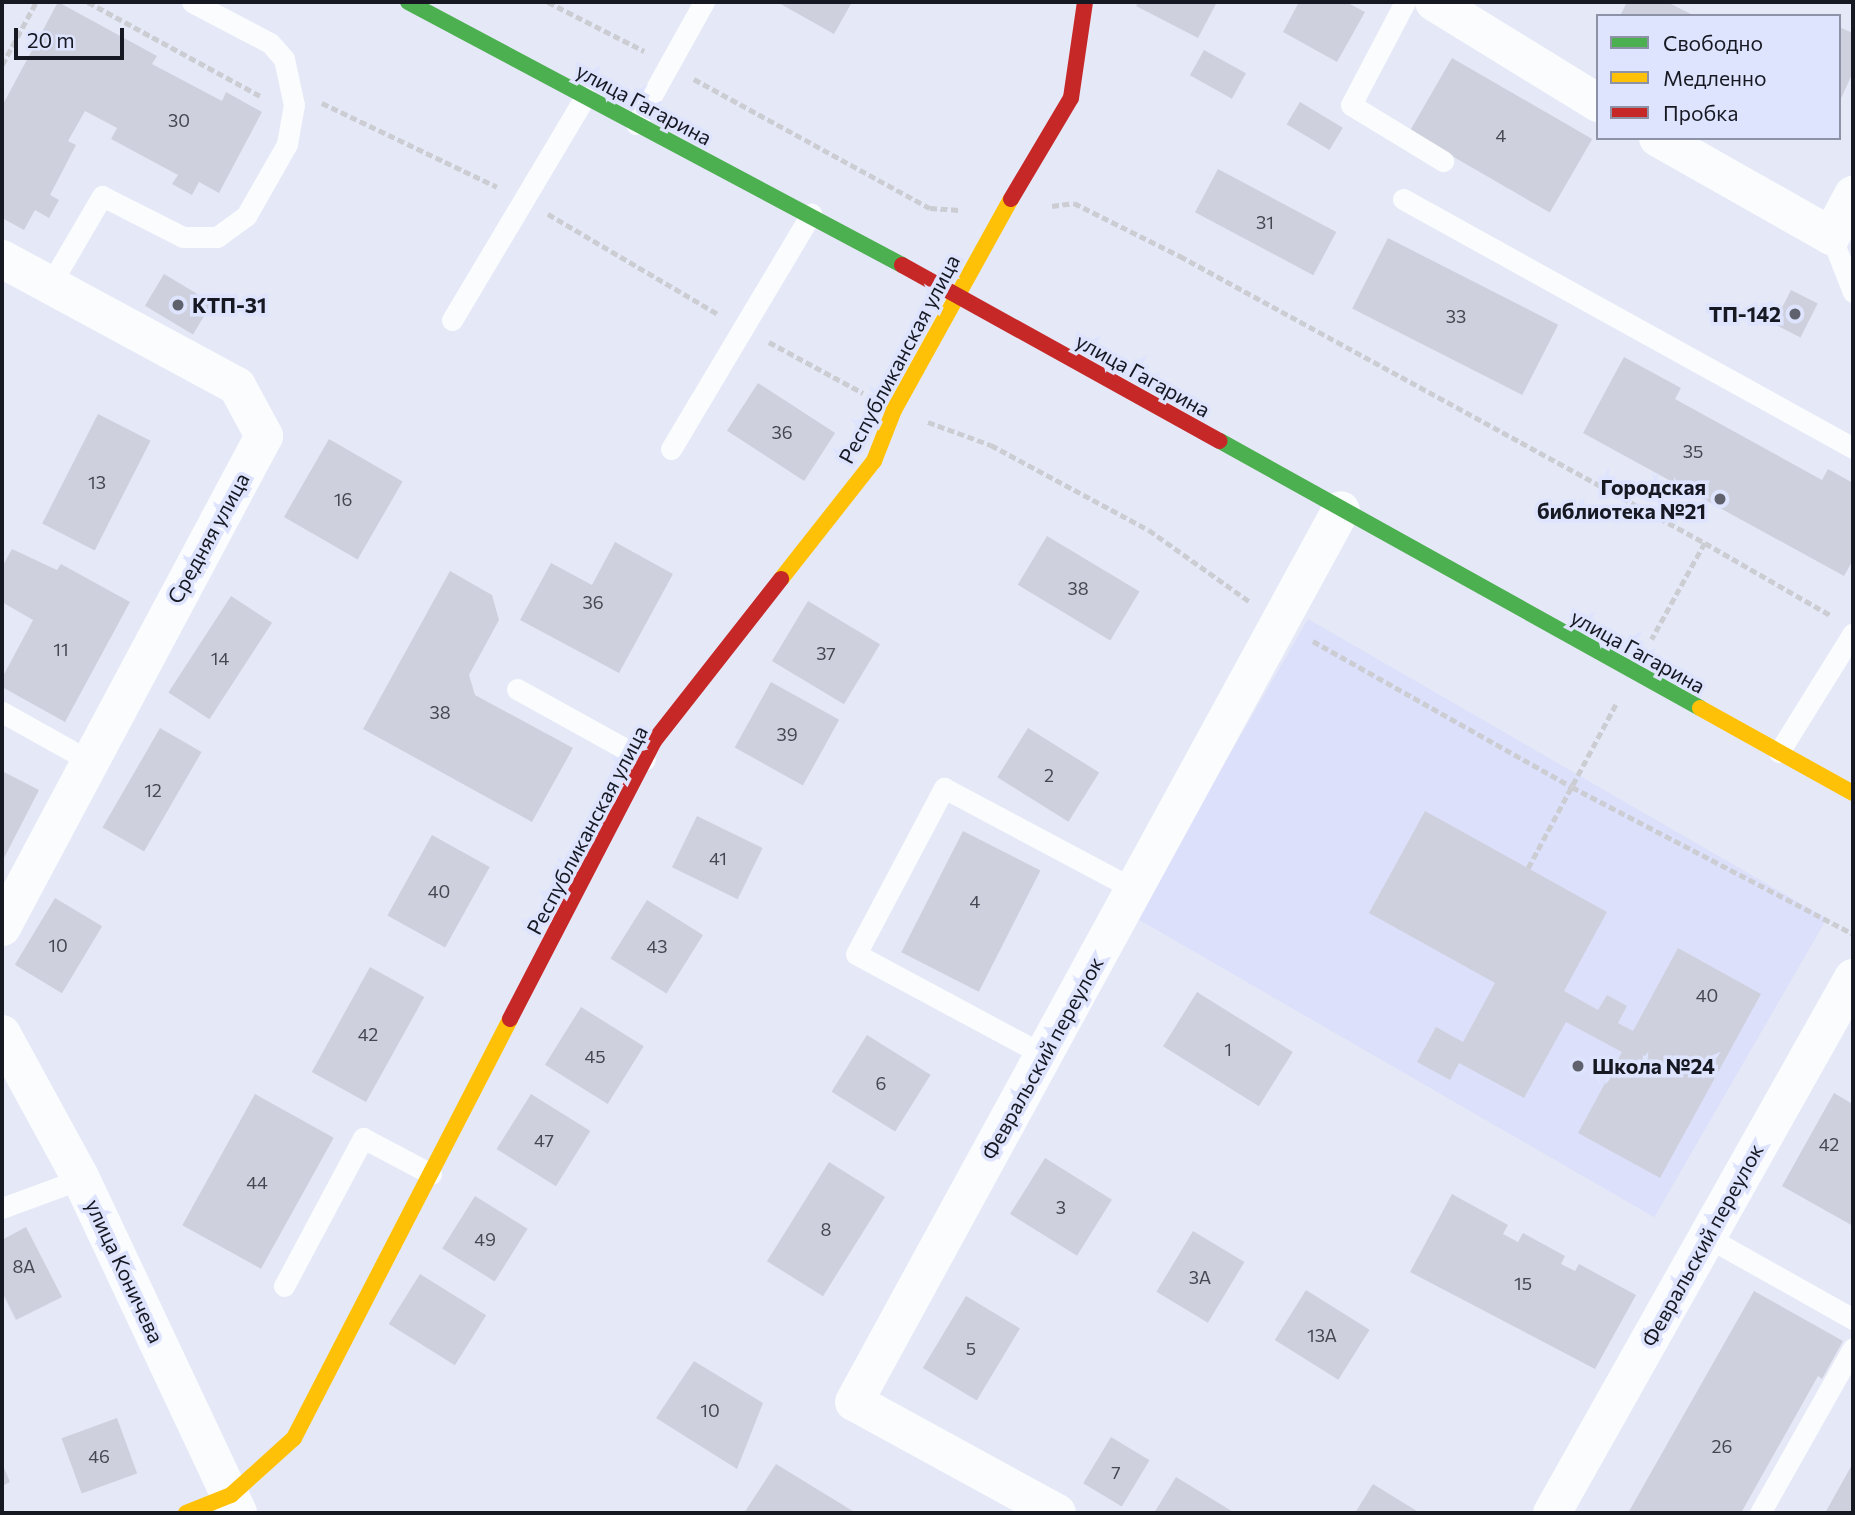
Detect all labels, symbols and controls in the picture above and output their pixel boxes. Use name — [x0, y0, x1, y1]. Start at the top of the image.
scale bar — [18, 14, 128, 58]
legend — [1596, 14, 1841, 140]
text: 20 m — [27, 27, 75, 52]
text: Свободно — [1663, 30, 1763, 55]
street label: улица Гагарина — [572, 58, 716, 150]
text: Медленно — [1663, 65, 1767, 90]
text: Пробка — [1663, 100, 1738, 125]
house number: 30 — [168, 109, 190, 131]
house number: 4 — [1496, 124, 1506, 146]
house number: 31 — [1256, 211, 1274, 233]
street label: Республиканская улица — [833, 250, 965, 468]
place label: КТП-31 — [192, 292, 267, 318]
marker: КТП-31 — [170, 297, 186, 313]
place label: ТП-142 — [1709, 301, 1781, 327]
house number: 33 — [1446, 305, 1466, 327]
marker: ТП-142 — [1787, 306, 1803, 322]
street label: улица Гагарина — [1071, 328, 1215, 422]
house number: 36 — [771, 421, 793, 443]
house number: 35 — [1683, 440, 1703, 462]
street label: Средняя улица — [162, 468, 254, 608]
house number: 13 — [88, 471, 106, 493]
place label: Городская библиотека №21 — [1537, 474, 1706, 524]
house number: 16 — [334, 488, 352, 510]
marker: Городская библиотека №21 — [1712, 491, 1728, 507]
house number: 38 — [1067, 577, 1089, 599]
house number: 36 — [582, 591, 604, 613]
street label: улица Гагарина — [1566, 604, 1710, 698]
house number: 11 — [53, 638, 69, 660]
house number: 37 — [816, 642, 836, 664]
house number: 14 — [211, 647, 229, 669]
house number: 38 — [429, 701, 451, 723]
street label: Республиканская улица — [521, 721, 653, 939]
house number: 39 — [776, 723, 798, 745]
house number: 2 — [1044, 764, 1054, 786]
house number: 12 — [144, 779, 162, 801]
house number: 41 — [709, 847, 727, 869]
house number: 40 — [428, 880, 450, 902]
house number: 4 — [970, 890, 980, 912]
house number: 10 — [48, 934, 68, 956]
house number: 43 — [646, 935, 668, 957]
street label: Февральский переулок — [976, 952, 1108, 1164]
house number: 40 — [1696, 984, 1718, 1006]
house number: 42 — [358, 1023, 378, 1045]
house number: 1 — [1224, 1038, 1232, 1060]
house number: 45 — [584, 1045, 606, 1067]
place label: Школа №24 — [1592, 1053, 1715, 1079]
marker: Школа №24 — [1570, 1058, 1586, 1074]
house number: 6 — [876, 1072, 886, 1094]
house number: 47 — [534, 1129, 554, 1151]
house number: 42 — [1819, 1133, 1839, 1155]
street label: Февральский переулок — [1636, 1139, 1768, 1351]
house number: 44 — [246, 1171, 268, 1193]
street label: улица Коничева — [81, 1195, 169, 1347]
house number: 3 — [1056, 1196, 1066, 1218]
house number: 8 — [821, 1218, 831, 1240]
house number: 49 — [474, 1228, 496, 1250]
house number: 8А — [13, 1255, 35, 1277]
house number: 3А — [1189, 1266, 1211, 1288]
house number: 15 — [1514, 1272, 1532, 1294]
house number: 13А — [1307, 1324, 1337, 1346]
house number: 5 — [966, 1337, 976, 1359]
house number: 10 — [700, 1399, 720, 1421]
house number: 26 — [1712, 1435, 1732, 1457]
house number: 46 — [88, 1445, 110, 1467]
house number: 7 — [1111, 1461, 1121, 1483]

